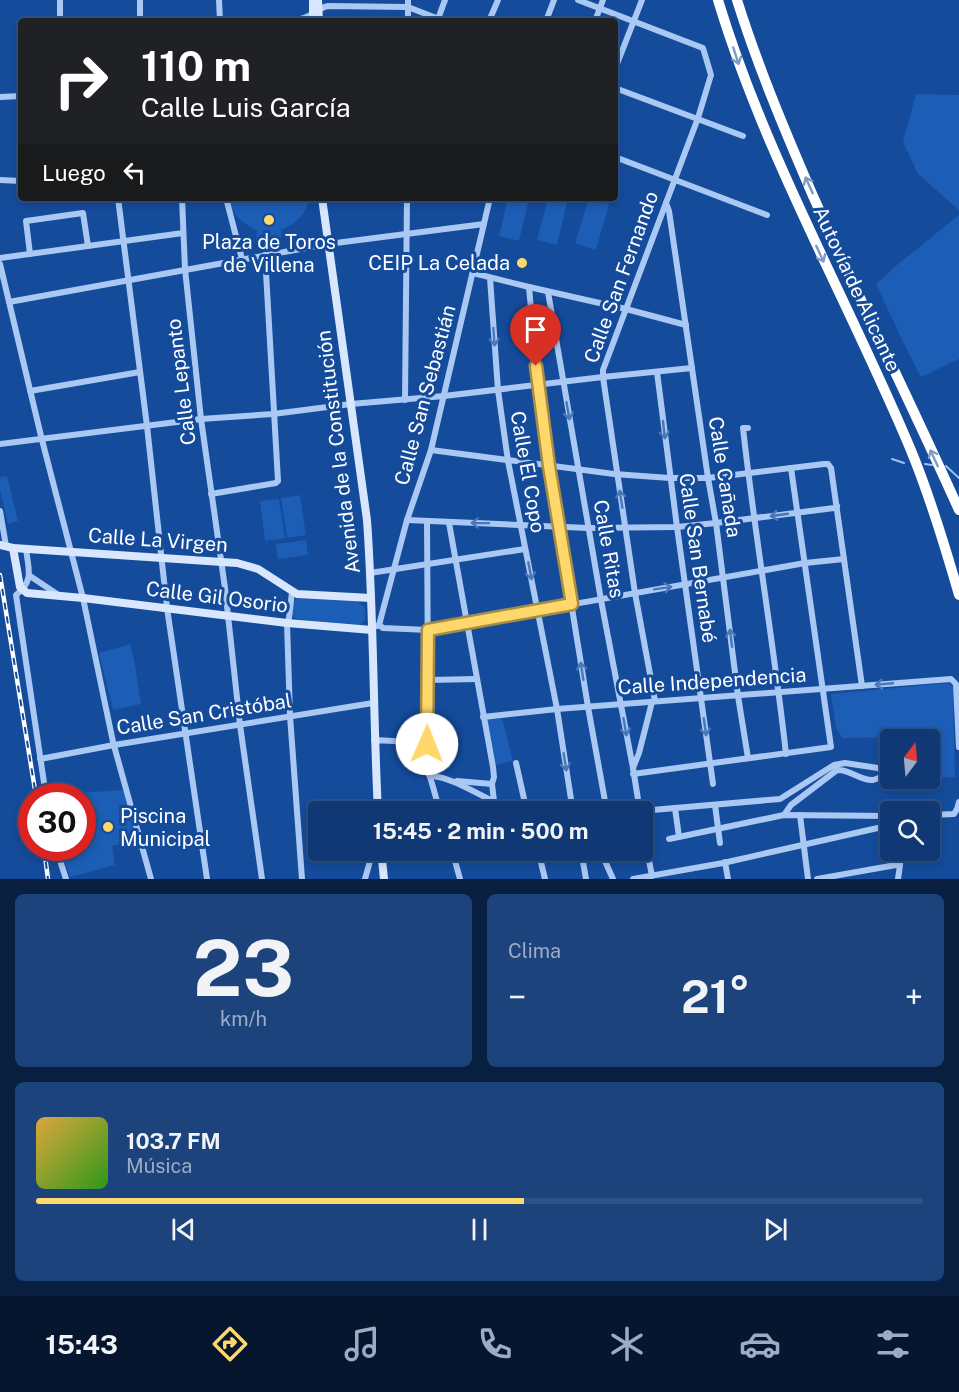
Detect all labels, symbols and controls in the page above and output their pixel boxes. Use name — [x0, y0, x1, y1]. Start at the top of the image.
text: 110 m — [141, 41, 251, 90]
icon: right — [42, 42, 120, 120]
one-way arrow — [731, 46, 742, 65]
text: Calle Luis García — [141, 91, 351, 123]
icon: left — [118, 156, 151, 189]
text: Luego — [42, 160, 106, 186]
one-way arrow — [802, 176, 813, 194]
street label: Calle San Fernando — [579, 188, 663, 366]
street label: Autovía de Alicante — [808, 202, 906, 376]
marker: Plaza de Toros de Villena — [262, 213, 276, 227]
place label: Plaza de Toros de Villena — [202, 230, 336, 277]
one-way arrow — [815, 245, 827, 263]
place label: CEIP La Celada — [368, 251, 510, 275]
marker: CEIP La Celada — [515, 256, 529, 270]
street label: Calle San Sebastián — [389, 302, 461, 488]
pin — [510, 304, 561, 366]
icon: arrive — [519, 313, 552, 346]
street label: Calle Lepanto — [161, 317, 201, 447]
one-way arrow — [489, 326, 500, 346]
street label: Avenida de la Constitución — [311, 329, 365, 575]
one-way arrow — [563, 401, 574, 421]
street label: Calle El Copo — [505, 409, 551, 535]
street label: Calle Cañada — [704, 415, 746, 539]
one-way arrow — [659, 419, 670, 439]
one-way arrow — [927, 449, 939, 467]
street label: Calle San Bernabé — [674, 471, 722, 645]
one-way arrow — [615, 489, 626, 509]
street label: Calle Ritas — [589, 498, 629, 600]
one-way arrow — [770, 510, 790, 521]
one-way arrow — [471, 517, 491, 529]
street label: Calle La Virgen — [87, 523, 229, 557]
one-way arrow — [525, 560, 536, 580]
street label: Calle Gil Osorio — [145, 576, 289, 618]
one-way arrow — [653, 582, 673, 593]
one-way arrow — [725, 629, 736, 649]
one-way arrow — [577, 662, 588, 681]
street label: Calle Independencia — [617, 662, 807, 700]
one-way arrow — [875, 679, 894, 690]
street label: Calle San Cristóbal — [115, 688, 293, 740]
position arrow — [395, 712, 459, 776]
one-way arrow — [619, 717, 630, 737]
one-way arrow — [699, 717, 710, 736]
north arrow — [880, 729, 940, 789]
map controls — [880, 729, 940, 861]
one-way arrow — [560, 752, 571, 772]
speed limit sign: 30 — [18, 783, 96, 861]
button: search — [880, 801, 940, 861]
place label: Piscina Municipal — [120, 804, 211, 851]
text: 15:45 · 2 min · 500 m — [373, 818, 588, 844]
marker: Piscina Municipal — [101, 820, 115, 834]
text: 23 — [193, 922, 294, 1014]
text: Clima — [508, 939, 561, 963]
text: 21° — [681, 970, 750, 1023]
text: − — [508, 978, 526, 1016]
text: + — [905, 978, 923, 1016]
text: km/h — [220, 1007, 267, 1031]
text: 103.7 FM — [126, 1128, 221, 1154]
text: Música — [126, 1154, 192, 1178]
icon: previous — [167, 1213, 200, 1246]
icon: pause — [463, 1213, 496, 1246]
icon: next — [759, 1213, 792, 1246]
icon: directions — [209, 1323, 251, 1365]
icon: music — [341, 1323, 383, 1365]
icon: phone — [474, 1323, 516, 1365]
icon: climate — [606, 1323, 648, 1365]
icon: car — [739, 1323, 781, 1365]
icon: filters — [872, 1323, 914, 1365]
text: 15:43 — [45, 1328, 118, 1360]

